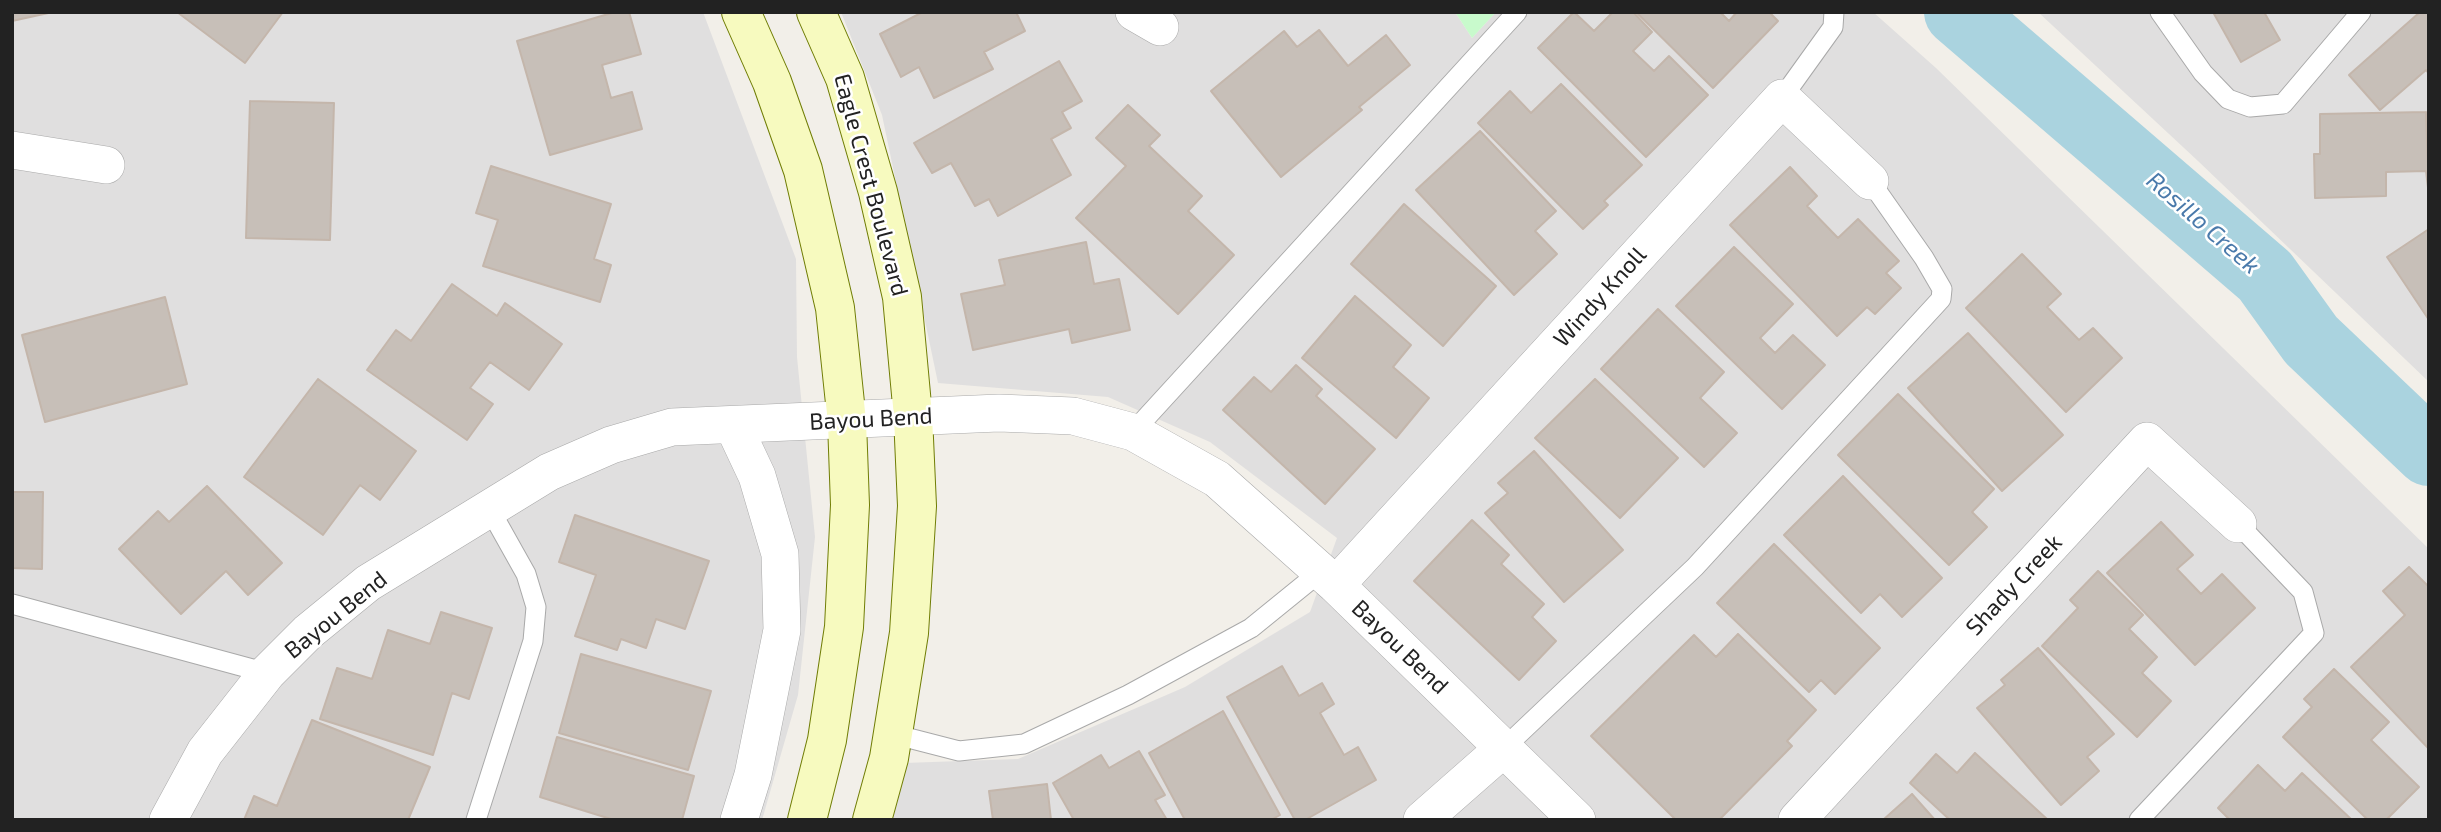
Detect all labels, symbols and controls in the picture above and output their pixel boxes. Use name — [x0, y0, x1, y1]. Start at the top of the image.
street label: Eagle Crest Boulevard — [828, 71, 914, 299]
water label: Rosillo Creek — [2141, 166, 2265, 280]
street label: Windy Knoll — [1548, 241, 1652, 353]
street label: Bayou Bend — [809, 402, 933, 436]
street label: Shady Creek — [1960, 529, 2068, 641]
street label: Bayou Bend — [279, 565, 393, 665]
street label: Bayou Bend — [1346, 594, 1454, 700]

